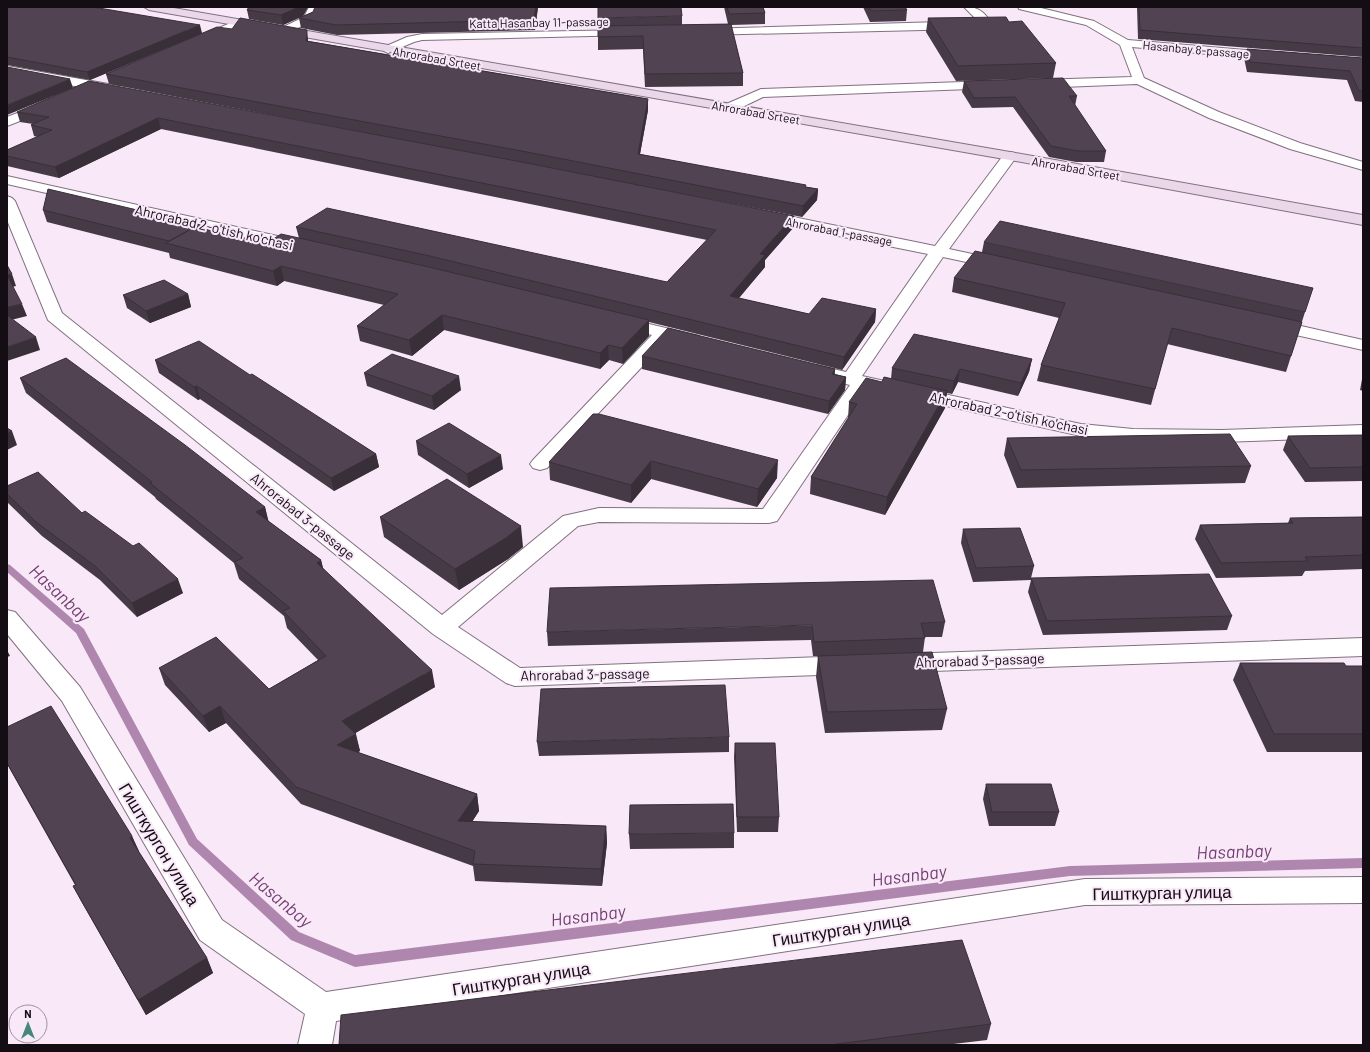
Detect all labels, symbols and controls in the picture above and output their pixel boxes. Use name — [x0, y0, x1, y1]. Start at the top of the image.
street label: Katta Hasanbay 11-passage — [469, 14, 609, 30]
street label: Hasanbay 8-passage — [1142, 37, 1250, 61]
street label: Ahrorabad Srteet — [392, 43, 482, 73]
street label: Ahrorabad Srteet — [711, 97, 801, 127]
street label: Ahrorabad Srteet — [1031, 153, 1121, 183]
street label: Ahrorabad 2-o'tish ko'chasi — [133, 201, 295, 253]
street label: Ahrorabad 1-passage — [784, 214, 894, 248]
street label: Ahrorabad 2-o'tish ko'chasi — [928, 388, 1090, 438]
street label: Ahrorabad 3-passage — [247, 469, 359, 563]
water label: Hasanbay — [25, 559, 96, 627]
street label: Ahrorabad 3-passage — [915, 649, 1045, 671]
street label: Ahrorabad 3-passage — [520, 664, 650, 684]
street label: Гишткургон улица — [116, 779, 205, 909]
water label: Hasanbay — [1196, 839, 1273, 863]
water label: Hasanbay — [870, 859, 949, 891]
water label: Hasanbay — [245, 866, 318, 932]
street label: Гишткурган улица — [1092, 881, 1232, 903]
water label: Hasanbay — [549, 899, 628, 931]
street label: Гишткурган улица — [771, 908, 912, 950]
street label: Гишткурган улица — [451, 957, 592, 999]
north arrow — [8, 1004, 48, 1044]
text: N — [24, 1007, 32, 1020]

